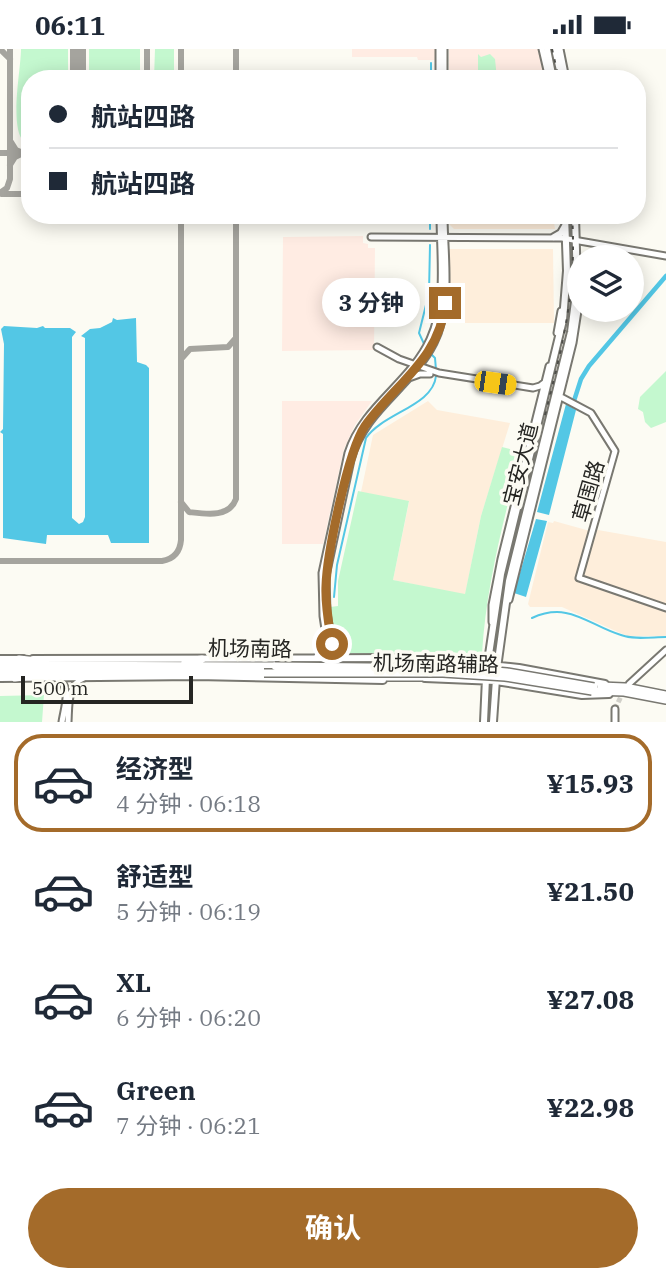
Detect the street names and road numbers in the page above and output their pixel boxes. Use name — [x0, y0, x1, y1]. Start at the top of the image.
street label: 宝安大道 — [496, 420, 544, 508]
street label: 草围路 — [566, 457, 610, 525]
street label: 机场南路 — [208, 633, 292, 663]
street label: 机场南路辅路 — [373, 648, 499, 678]

